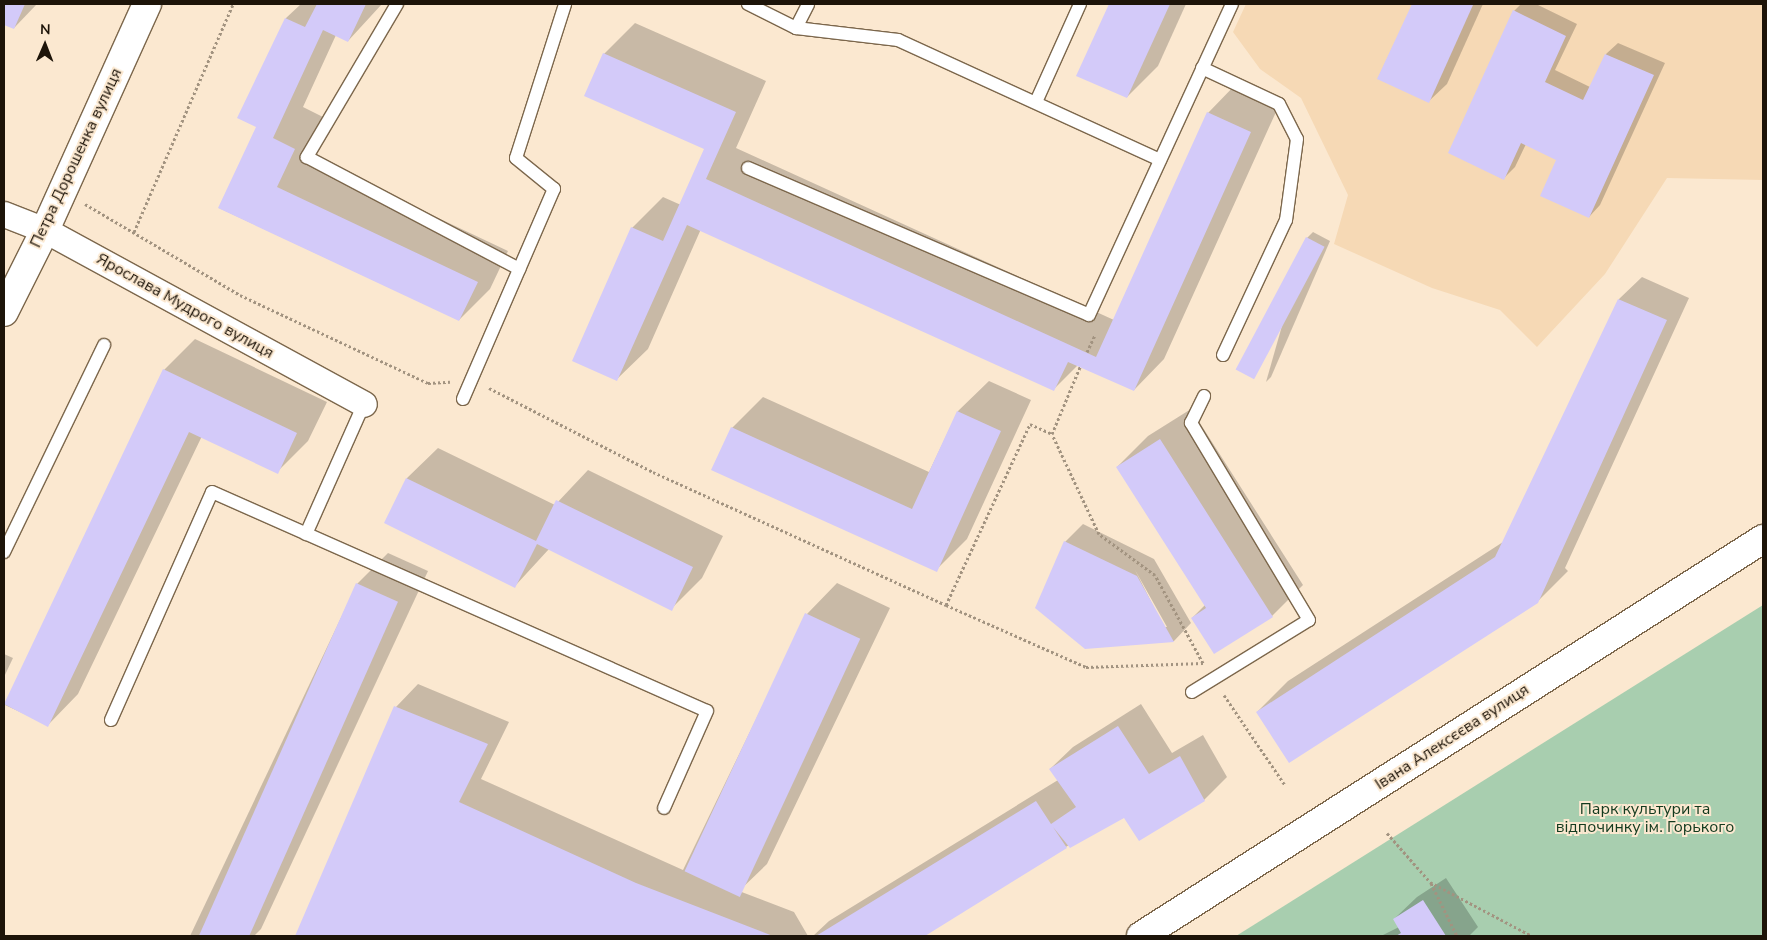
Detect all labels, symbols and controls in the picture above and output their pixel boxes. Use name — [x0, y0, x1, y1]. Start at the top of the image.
north arrow — [20, 20, 70, 70]
text: N — [40, 20, 51, 39]
street label: Петра Дорошенка вулиця — [26, 65, 126, 251]
street label: Ярослава Мудрого вулиця — [93, 249, 277, 363]
street label: Івана Алексєєва вулиця — [1371, 680, 1533, 794]
park label: Парк культури та відпочинку ім. Горького — [1556, 799, 1734, 837]

